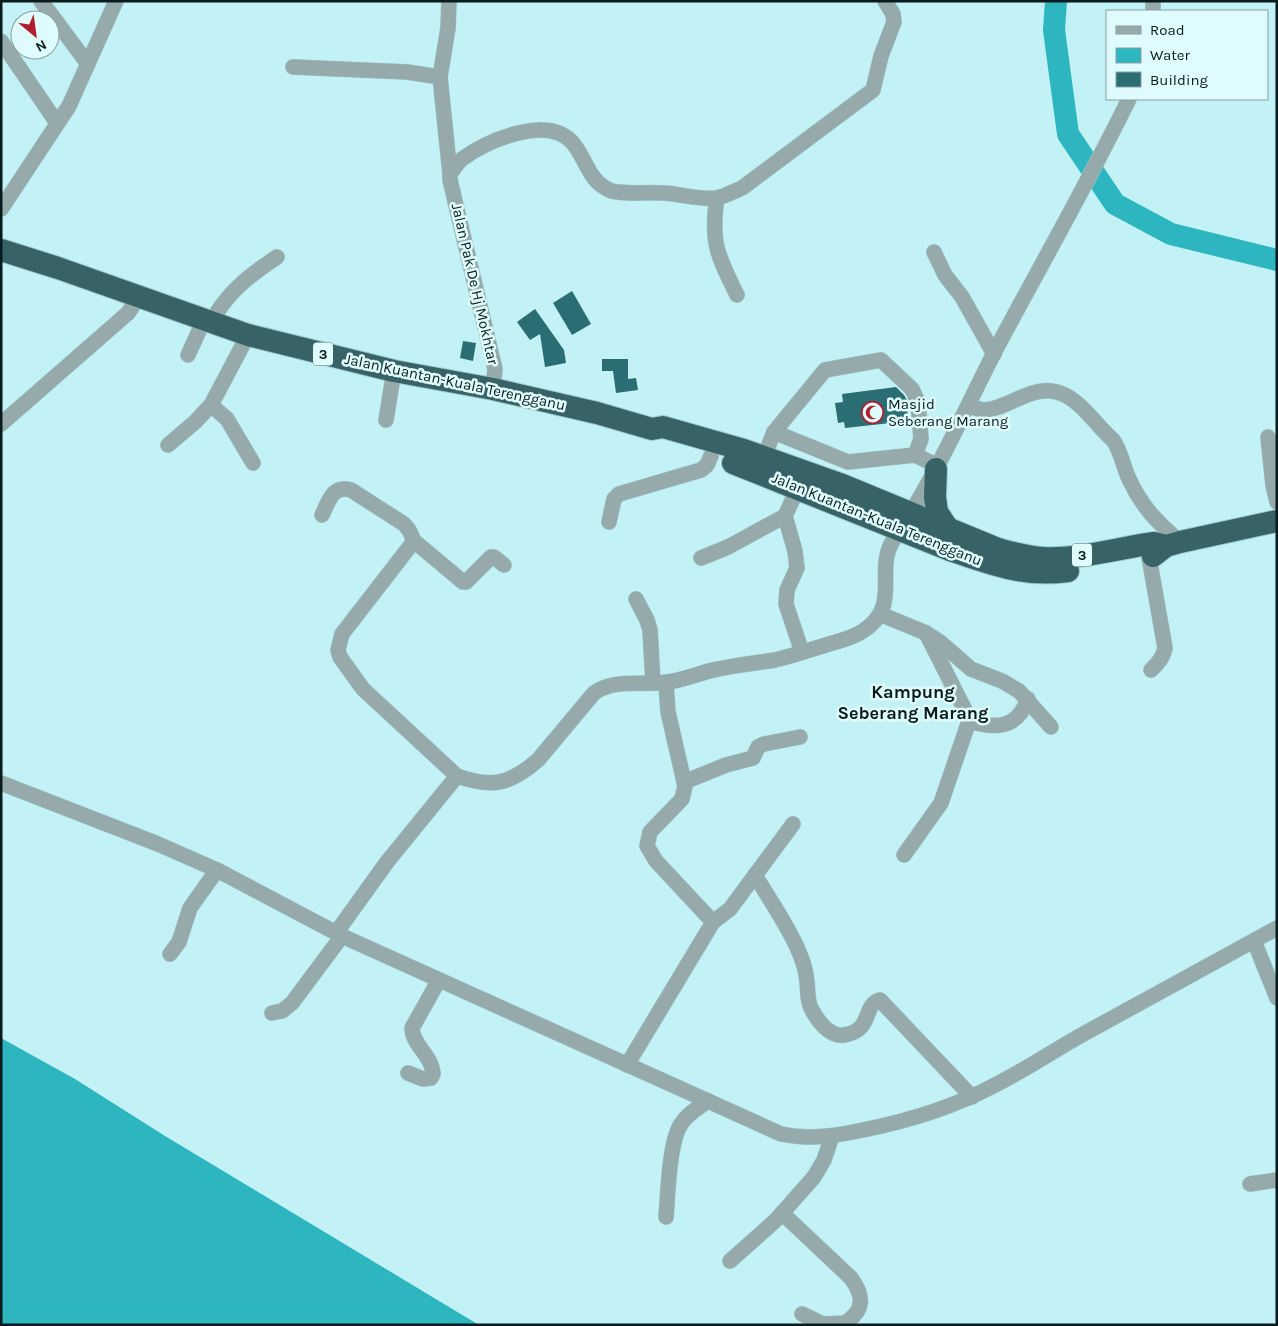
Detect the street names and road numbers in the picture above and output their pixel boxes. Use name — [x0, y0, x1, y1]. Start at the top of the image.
street label: Jalan Pak De Hj Mokhtar — [448, 202, 502, 367]
road number: 3 — [313, 342, 333, 366]
street label: Jalan Kuantan-Kuala Terengganu — [343, 350, 567, 414]
street label: Jalan Kuantan-Kuala Terengganu — [769, 468, 985, 570]
road number: 3 — [1072, 544, 1092, 566]

